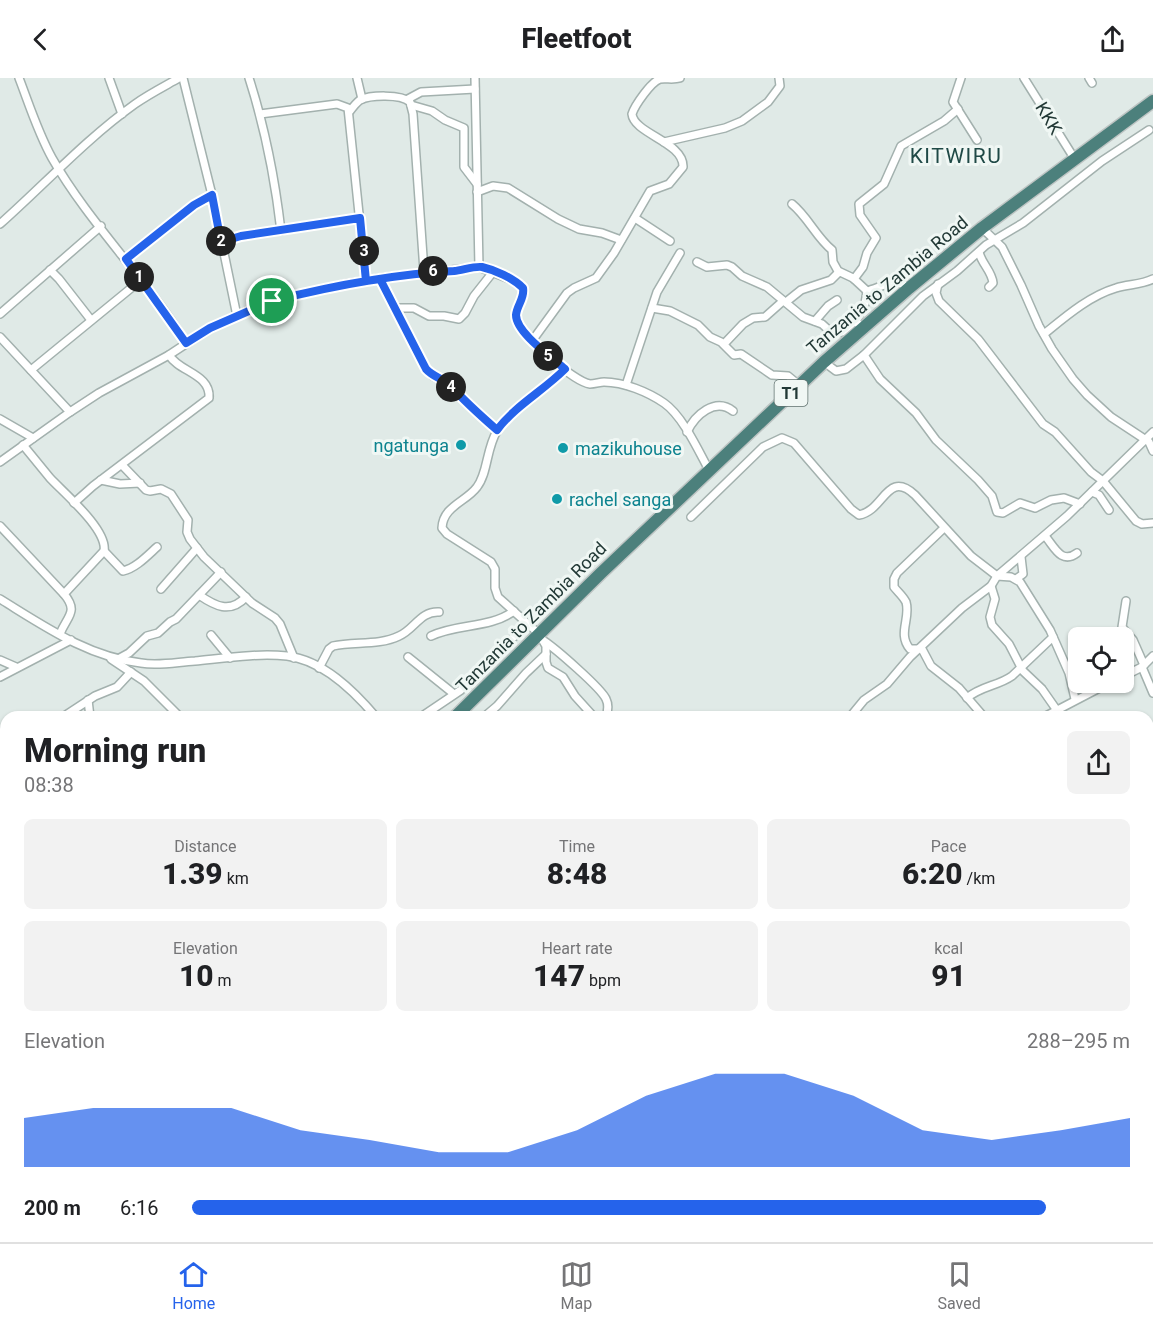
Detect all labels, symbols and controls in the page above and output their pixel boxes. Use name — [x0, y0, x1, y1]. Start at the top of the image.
icon: back — [24, 23, 57, 56]
text: Fleetfoot — [522, 23, 631, 55]
icon: share — [1096, 23, 1129, 56]
street label: KKK — [1031, 98, 1067, 139]
district label: KITWIRU — [910, 144, 1002, 168]
street label: Tanzania to Zambia Road — [802, 212, 972, 358]
pin: 2 — [206, 226, 236, 256]
text: 2 — [216, 231, 226, 250]
pin: 3 — [349, 236, 379, 266]
text: 3 — [359, 241, 369, 260]
pin: 6 — [418, 256, 448, 286]
text: 6 — [428, 261, 438, 280]
pin: 1 — [124, 262, 154, 292]
text: 1 — [134, 267, 144, 286]
pin — [246, 275, 297, 326]
icon: arrive — [255, 284, 288, 317]
pin: 5 — [533, 341, 563, 371]
text: 5 — [543, 346, 553, 365]
pin: 4 — [436, 372, 466, 402]
text: 4 — [446, 377, 456, 396]
road number: T1 — [774, 380, 808, 406]
place label: ngatunga — [374, 435, 449, 456]
marker: ngatunga — [454, 438, 468, 452]
place label: mazikuhouse — [575, 438, 682, 459]
marker: mazikuhouse — [556, 441, 570, 455]
place label: rachel sanga — [569, 489, 671, 510]
marker: rachel sanga — [550, 492, 564, 506]
street label: Tanzania to Zambia Road — [452, 538, 610, 696]
map controls — [1068, 627, 1134, 693]
button: locate — [1068, 627, 1134, 693]
text: Morning run — [24, 731, 206, 770]
button: share — [1067, 731, 1130, 794]
text: 08:38 — [24, 773, 74, 797]
text: Distance — [174, 837, 236, 856]
text: Time — [559, 837, 595, 856]
text: Pace — [931, 837, 966, 856]
text: 1.39 — [162, 856, 223, 891]
text: 8:48 — [547, 856, 607, 891]
text: 6:20 — [902, 856, 963, 891]
text: km — [223, 869, 249, 888]
text: /km — [963, 869, 995, 888]
text: Elevation — [173, 939, 238, 958]
text: Heart rate — [541, 939, 613, 958]
text: kcal — [934, 939, 963, 958]
text: 10 — [179, 958, 214, 993]
text: 147 — [533, 958, 585, 993]
text: 91 — [931, 958, 966, 993]
text: m — [214, 971, 232, 990]
text: bpm — [585, 971, 621, 990]
text: Elevation — [24, 1029, 105, 1053]
text: 288–295 m — [1027, 1029, 1130, 1053]
text: 200 m — [24, 1196, 81, 1220]
text: 6:16 — [120, 1196, 159, 1220]
tab: Home — [172, 1258, 215, 1313]
tab: Map — [560, 1258, 593, 1313]
tab: Saved — [937, 1258, 981, 1313]

